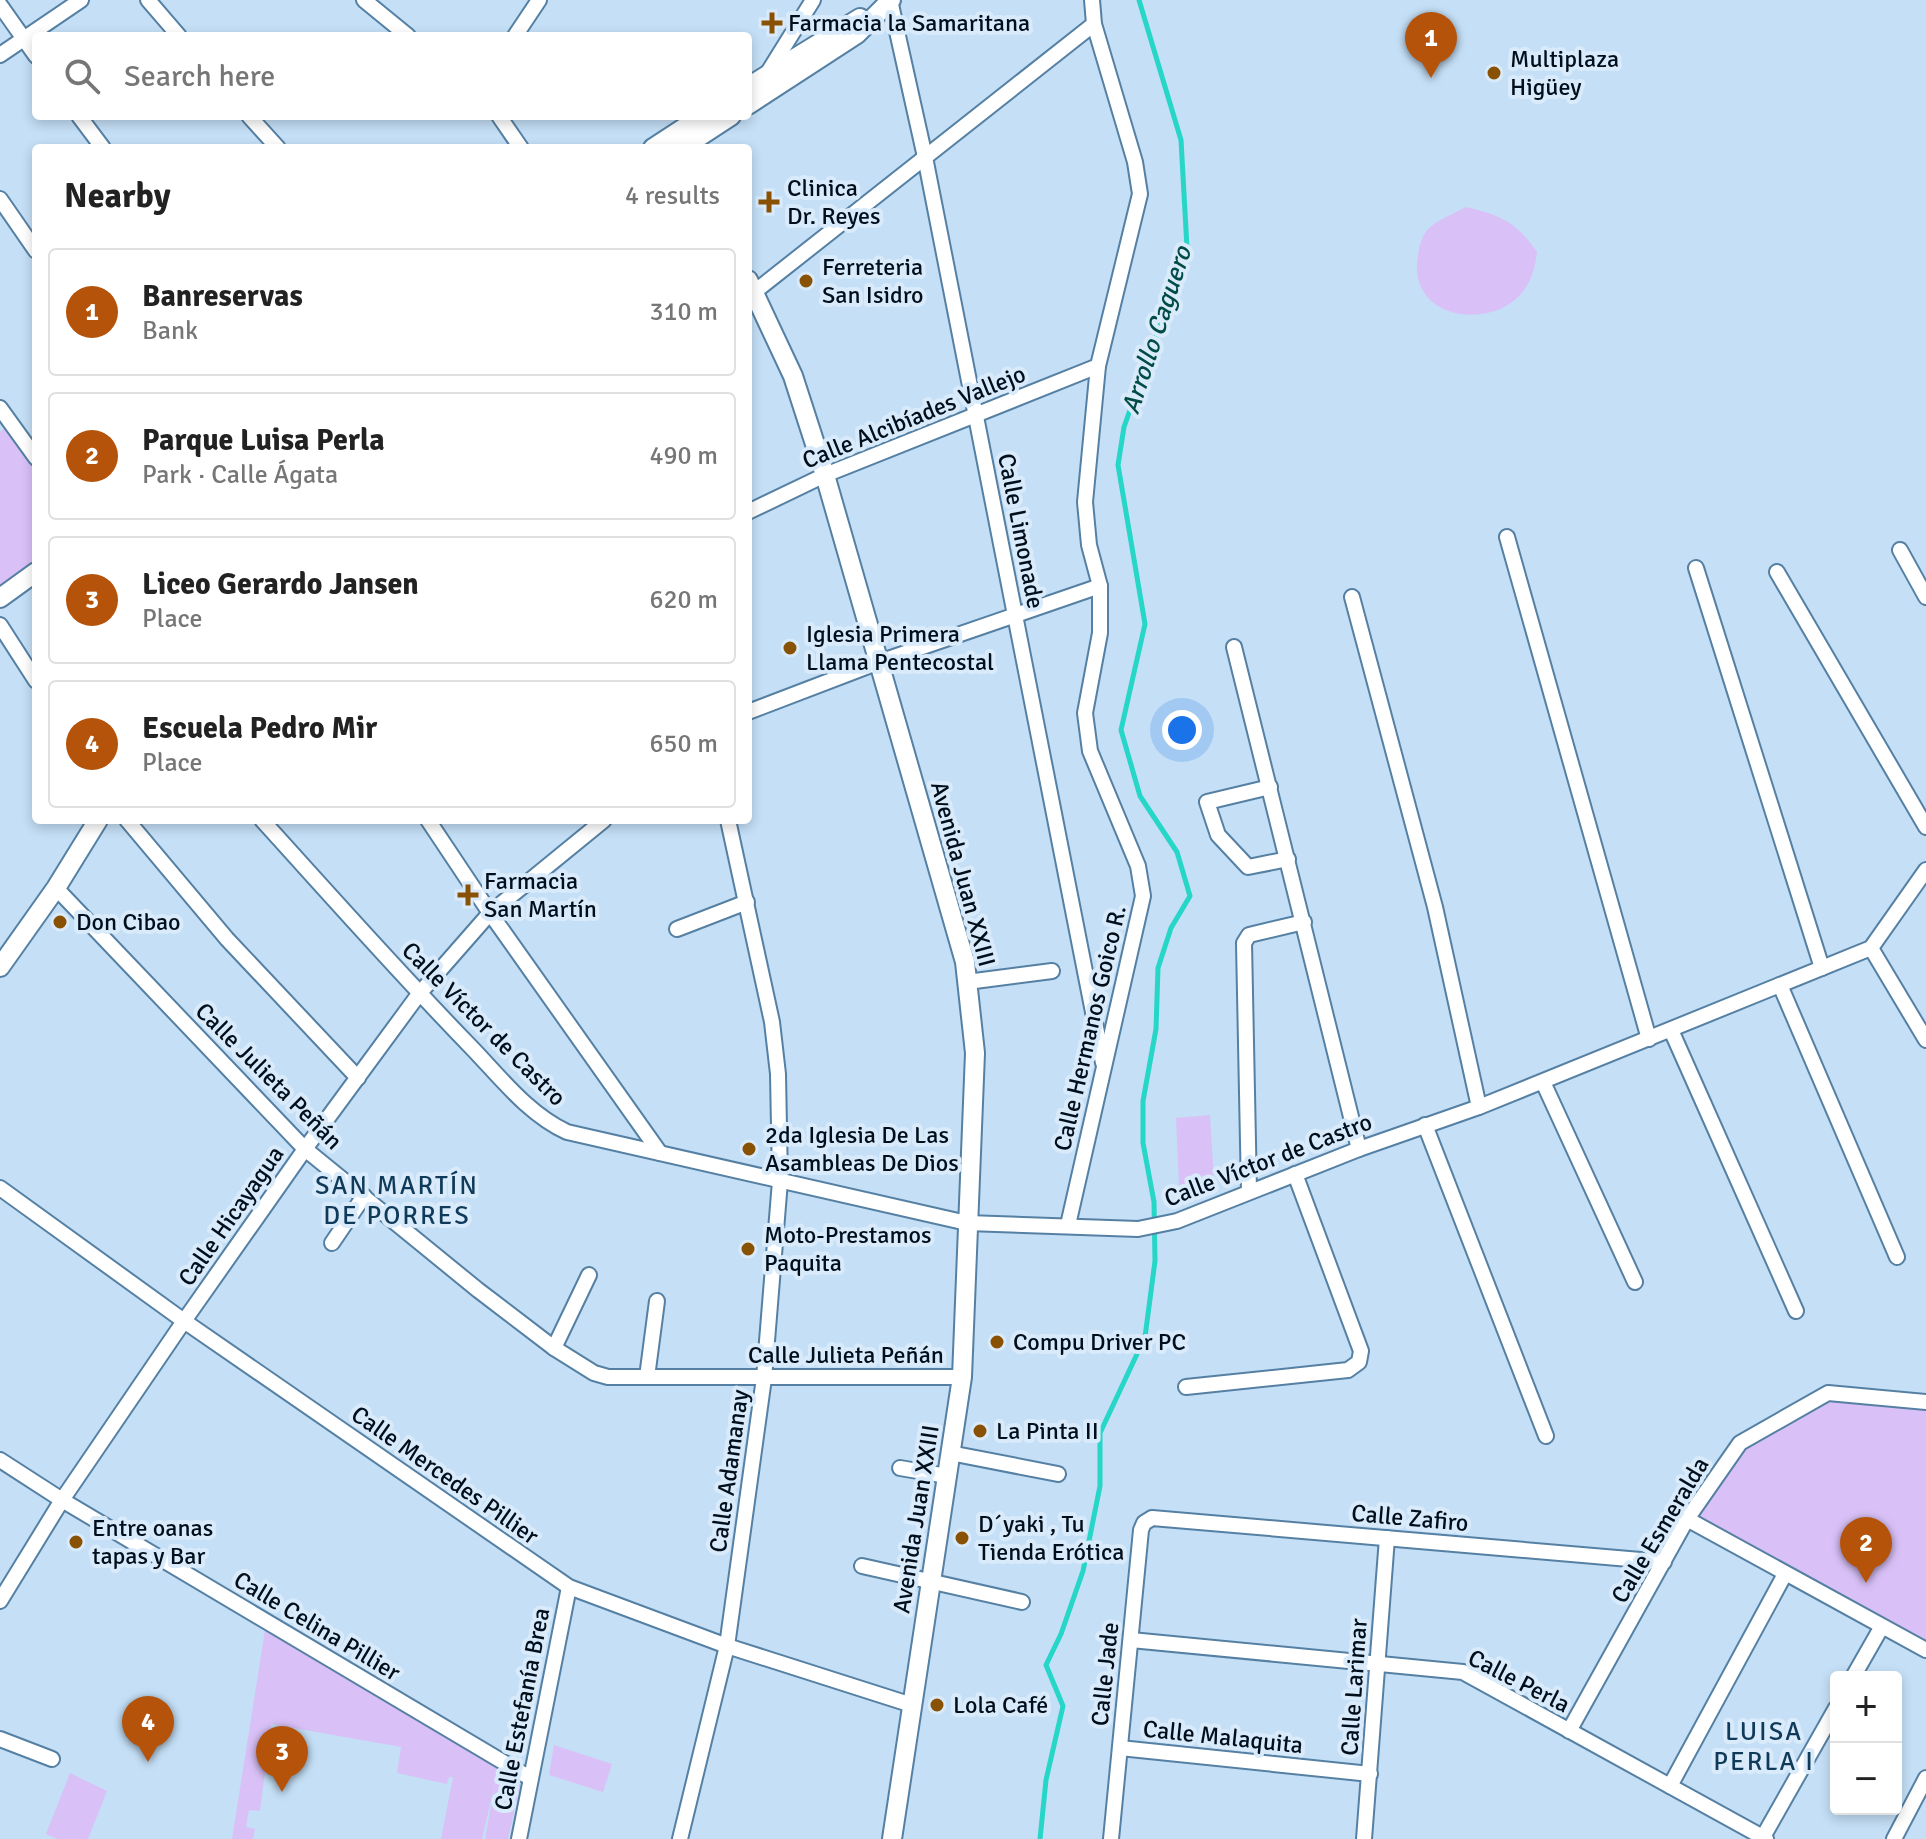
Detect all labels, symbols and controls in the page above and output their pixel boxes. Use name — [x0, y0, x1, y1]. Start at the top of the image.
place label: Farmacia la Samaritana — [788, 8, 1030, 38]
pin: 1 — [1405, 12, 1457, 78]
marker: Farmacia la Samaritana — [763, 14, 781, 32]
search box — [32, 32, 752, 120]
place label: Multiplaza Higüey — [1510, 44, 1619, 102]
icon: search — [60, 54, 104, 98]
text: Search here — [124, 58, 275, 95]
marker: Multiplaza Higüey — [1485, 64, 1503, 82]
place label: Clinica Dr. Reyes — [787, 173, 881, 231]
text: Nearby — [64, 175, 171, 217]
text: 4 results — [625, 180, 720, 212]
marker: Clinica Dr. Reyes — [758, 191, 780, 213]
water label: Arrollo Caguero — [1115, 241, 1200, 418]
place label: Ferreteria San Isidro — [822, 252, 924, 310]
marker: Ferreteria San Isidro — [797, 272, 815, 290]
text: Banreservas — [142, 278, 303, 315]
text: 1 — [85, 296, 99, 328]
text: 310 m — [649, 296, 718, 328]
text: Bank — [142, 315, 198, 347]
street label: Calle Alcibíades Vallejo — [798, 358, 1030, 476]
text: Parque Luisa Perla — [142, 422, 385, 459]
text: 2 — [85, 440, 99, 472]
text: 490 m — [649, 440, 718, 472]
street label: Calle Limonade — [991, 451, 1051, 611]
text: Park · Calle Ágata — [142, 459, 338, 491]
text: Liceo Gerardo Jansen — [142, 566, 419, 603]
text: 3 — [85, 584, 99, 616]
text: 620 m — [649, 584, 718, 616]
text: Place — [142, 603, 203, 635]
place label: Iglesia Primera Llama Pentecostal — [806, 619, 994, 677]
marker: Iglesia Primera Llama Pentecostal — [781, 639, 799, 657]
text: Escuela Pedro Mir — [142, 710, 377, 747]
your location — [1162, 710, 1202, 750]
text: 4 — [85, 728, 99, 760]
text: 650 m — [649, 728, 718, 760]
text: Place — [142, 747, 203, 779]
street label: Avenida Juan XXIII — [924, 778, 1002, 970]
place label: Farmacia San Martín — [484, 866, 597, 924]
marker: Farmacia San Martín — [459, 886, 477, 904]
street label: Calle Hermanos Goico R. — [1047, 902, 1133, 1154]
place label: Don Cibao — [76, 907, 181, 937]
marker: Don Cibao — [51, 913, 69, 931]
street label: Calle Víctor de Castro — [396, 936, 572, 1112]
street label: Calle Julieta Peñán — [189, 996, 349, 1156]
street label: Calle Víctor de Castro — [1160, 1107, 1376, 1213]
place label: 2da Iglesia De Las Asambleas De Dios — [765, 1120, 959, 1178]
street label: Calle Hicayagua — [172, 1140, 290, 1292]
marker: 2da Iglesia De Las Asambleas De Dios — [740, 1140, 758, 1158]
district label: SAN MARTÍN DE PORRES — [315, 1170, 479, 1232]
place label: Moto-Prestamos Paquita — [764, 1220, 932, 1278]
marker: Moto-Prestamos Paquita — [739, 1240, 757, 1258]
place label: Compu Driver PC — [1013, 1327, 1186, 1357]
marker: Compu Driver PC — [988, 1333, 1006, 1351]
street label: Calle Julieta Peñán — [748, 1340, 944, 1370]
street label: Calle Adamanay — [703, 1388, 755, 1554]
street label: Calle Mercedes Pillier — [345, 1399, 545, 1551]
place label: La Pinta II — [996, 1416, 1099, 1446]
marker: La Pinta II — [971, 1422, 989, 1440]
street label: Avenida Juan XXIII — [886, 1423, 946, 1615]
street label: Calle Esmeralda — [1605, 1451, 1715, 1609]
street label: Calle Zafiro — [1350, 1498, 1470, 1538]
place label: D´yaki , Tu Tienda Erótica — [978, 1509, 1124, 1567]
place label: Entre oanas tapas y Bar — [92, 1513, 213, 1571]
pin: 2 — [1840, 1517, 1892, 1583]
marker: D´yaki , Tu Tienda Erótica — [953, 1529, 971, 1547]
marker: Entre oanas tapas y Bar — [67, 1533, 85, 1551]
street label: Calle Celina Pillier — [228, 1565, 406, 1688]
street label: Calle Estefanía Brea — [488, 1605, 556, 1813]
street label: Calle Larimar — [1334, 1617, 1374, 1757]
street label: Calle Jade — [1085, 1621, 1125, 1727]
street label: Calle Perla — [1463, 1643, 1575, 1719]
map controls — [1830, 1671, 1902, 1815]
button: + — [1830, 1671, 1902, 1743]
place label: Lola Café — [953, 1690, 1048, 1720]
pin: 4 — [122, 1696, 174, 1762]
marker: Lola Café — [928, 1696, 946, 1714]
street label: Calle Malaquita — [1141, 1714, 1305, 1760]
district label: LUISA PERLA I — [1713, 1716, 1815, 1778]
pin: 3 — [256, 1726, 308, 1792]
button: − — [1830, 1743, 1902, 1815]

